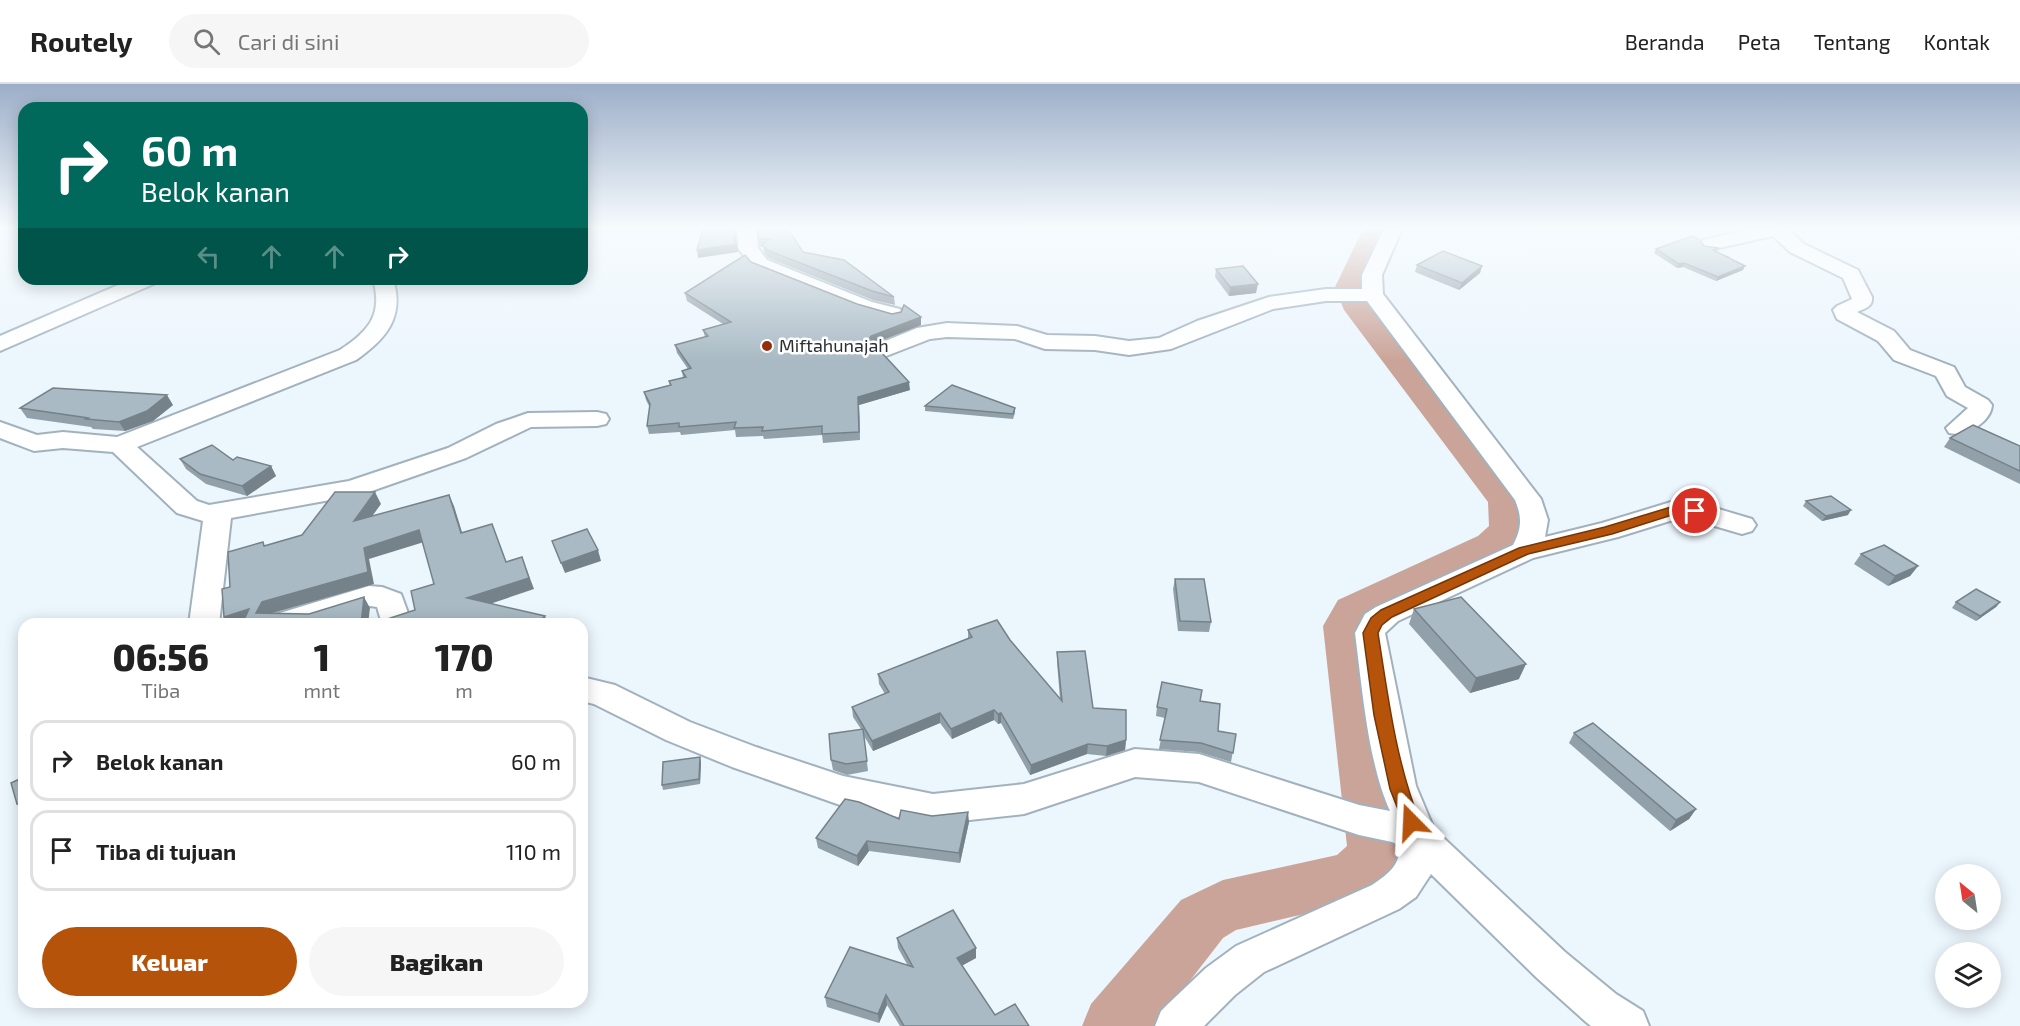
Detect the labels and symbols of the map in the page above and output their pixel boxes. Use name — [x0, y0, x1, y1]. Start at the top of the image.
place label: Miftahunajah — [779, 334, 889, 356]
marker: Miftahunajah — [760, 339, 774, 353]
pin — [1669, 485, 1720, 536]
position arrow — [1379, 790, 1443, 854]
north arrow — [1935, 864, 2001, 930]

